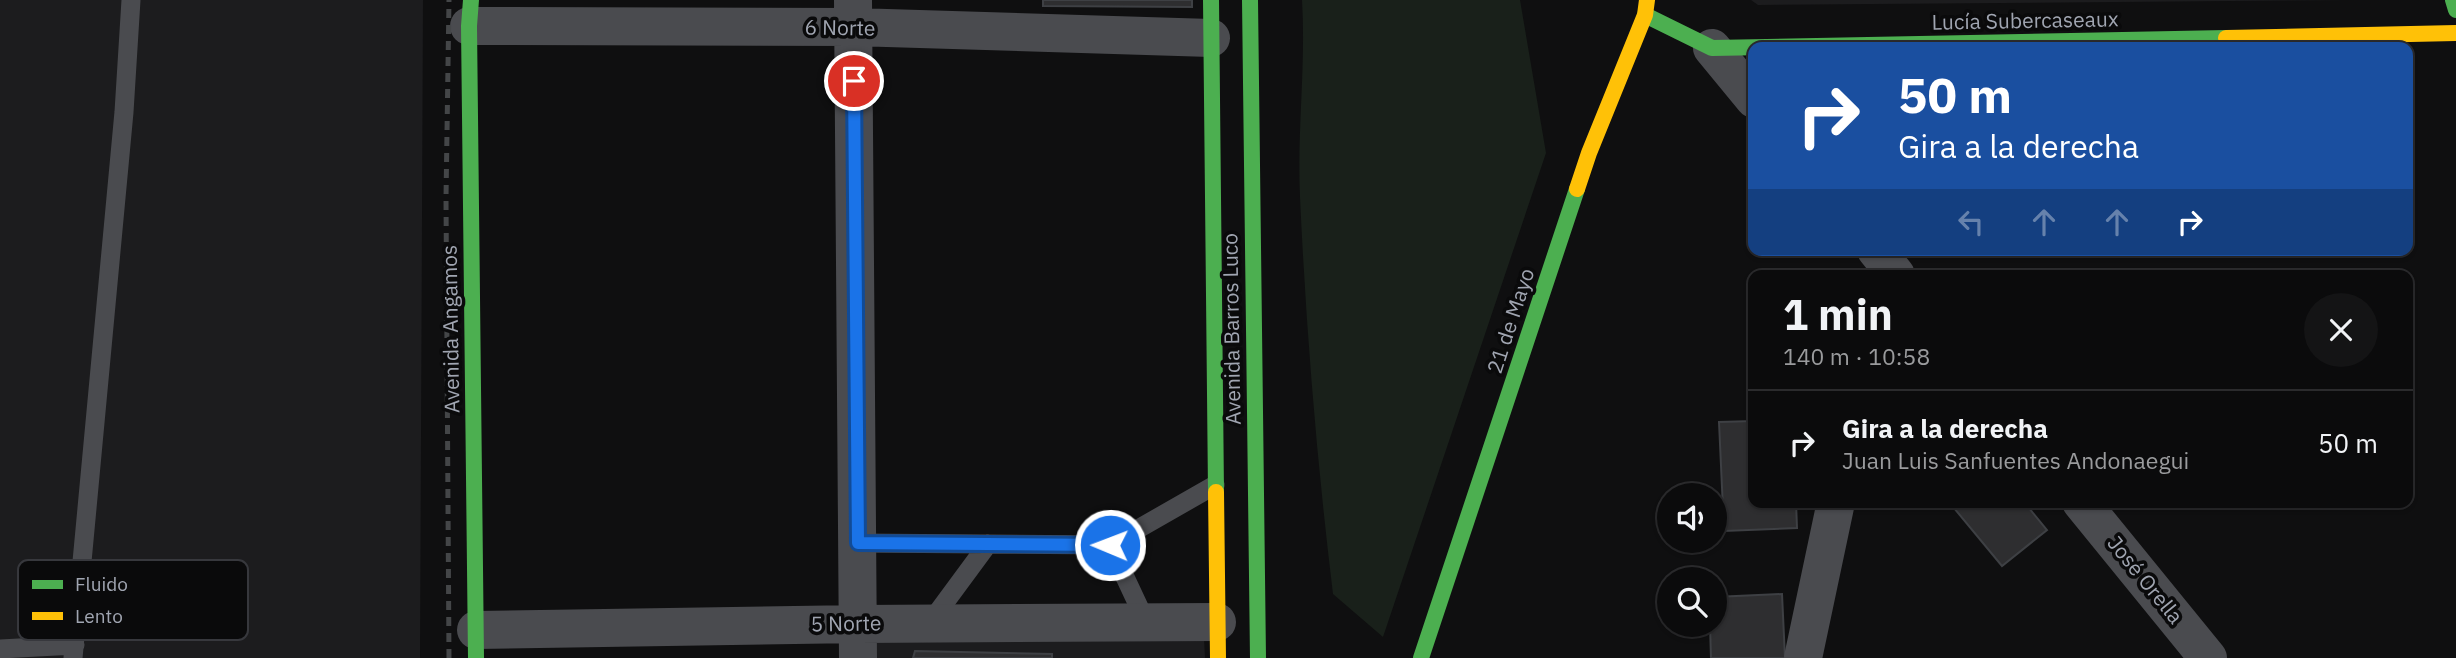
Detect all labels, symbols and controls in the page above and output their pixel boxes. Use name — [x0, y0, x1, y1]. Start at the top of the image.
street label: Lucía Subercaseaux — [1931, 4, 2119, 36]
street label: 6 Norte — [804, 12, 876, 42]
pin — [824, 51, 884, 111]
icon: arrive — [835, 62, 873, 100]
text: 50 m — [1898, 63, 2012, 126]
icon: right — [1783, 70, 1874, 161]
text: Gira a la derecha — [1898, 125, 2139, 167]
icon: left — [1952, 203, 1990, 241]
icon: ahead — [2025, 203, 2063, 241]
icon: ahead — [2098, 203, 2136, 241]
icon: right — [2171, 203, 2209, 241]
street label: Avenida Barros Luco — [1215, 233, 1247, 425]
street label: Avenida Angamos — [435, 245, 465, 413]
street label: 21 de Mayo — [1480, 264, 1540, 377]
text: 1 min — [1783, 287, 1893, 342]
button: close — [2304, 293, 2378, 367]
text: 140 m · 10:58 — [1783, 341, 1930, 371]
text: Gira a la derecha — [1842, 411, 2048, 445]
icon: right — [1783, 424, 1821, 462]
text: 50 m — [2318, 426, 2378, 460]
text: Juan Luis Sanfuentes Andonaegui — [1842, 445, 2189, 475]
map controls — [1657, 483, 1727, 637]
button: sound — [1657, 483, 1727, 553]
position arrow — [1073, 508, 1147, 582]
street label: José Orella — [2102, 529, 2190, 629]
legend — [18, 560, 248, 640]
button: search — [1657, 567, 1727, 637]
text: Fluido — [75, 572, 128, 596]
text: Lento — [75, 604, 123, 628]
street label: 5 Norte — [810, 608, 882, 638]

